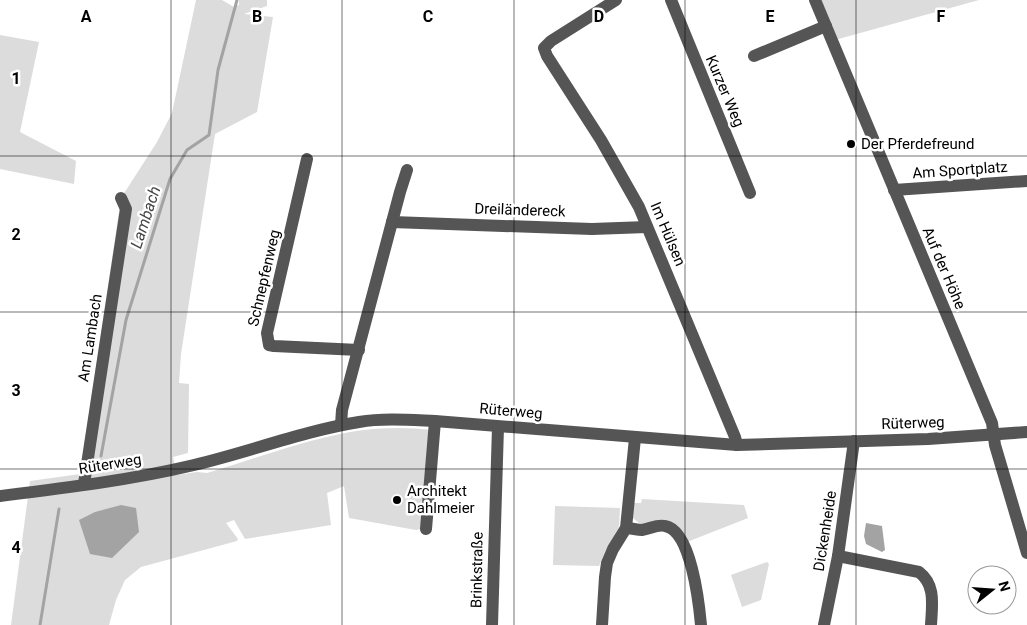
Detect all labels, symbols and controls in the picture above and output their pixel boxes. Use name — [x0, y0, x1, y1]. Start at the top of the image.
text: A — [81, 7, 92, 26]
text: B — [252, 7, 262, 26]
text: C — [423, 7, 433, 26]
text: D — [594, 7, 604, 26]
text: E — [766, 7, 775, 26]
text: F — [937, 7, 946, 26]
street label: Kurzer Weg — [702, 52, 748, 130]
text: 1 — [11, 69, 21, 88]
place label: Der Pferdefreund — [861, 135, 975, 153]
marker: Der Pferdefreund — [845, 138, 857, 150]
street label: Am Sportplatz — [912, 158, 1008, 182]
water label: Lambach — [127, 184, 164, 251]
street label: Dreiländereck — [474, 199, 566, 221]
street label: Im Hülsen — [647, 199, 689, 269]
street label: Auf der Höhe — [919, 224, 969, 312]
text: 2 — [11, 225, 21, 244]
street label: Schnepfenweg — [244, 228, 284, 328]
street label: Am Lambach — [74, 293, 106, 383]
text: 3 — [11, 381, 21, 400]
street label: Rüterweg — [479, 399, 543, 423]
street label: Rüterweg — [881, 413, 945, 433]
street label: Rüterweg — [77, 450, 143, 478]
place label: Architekt Dahlmeier — [407, 482, 475, 517]
street label: Dickenheide — [810, 489, 840, 573]
marker: Architekt Dahlmeier — [391, 494, 403, 506]
street label: Brinkstraße — [467, 532, 487, 608]
text: 4 — [11, 538, 21, 557]
north arrow — [967, 565, 1017, 615]
text: N — [995, 579, 1014, 593]

